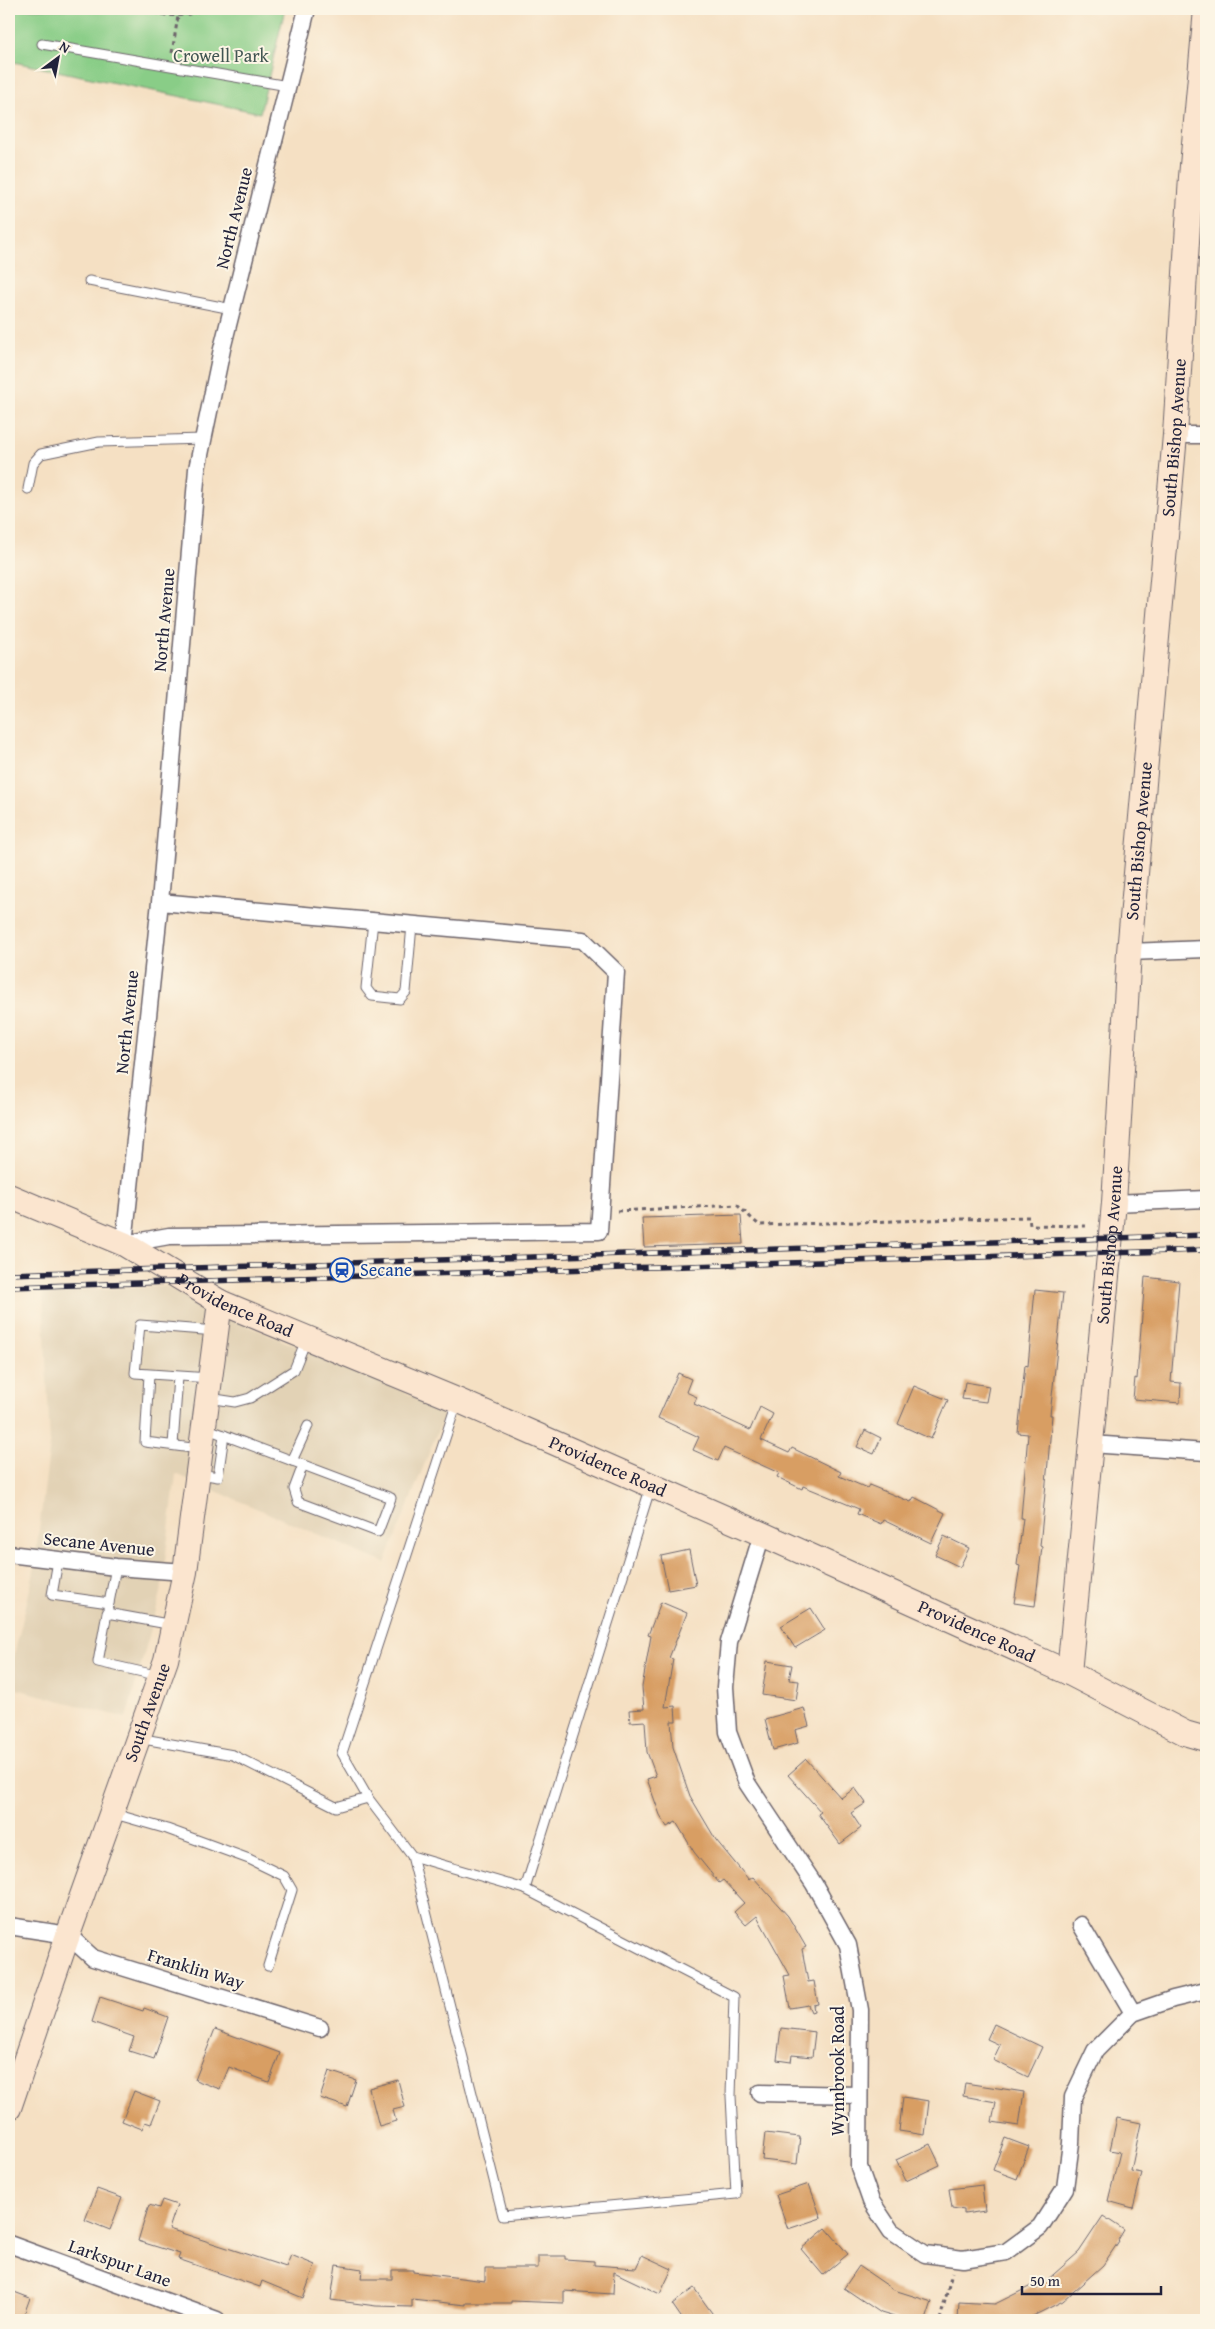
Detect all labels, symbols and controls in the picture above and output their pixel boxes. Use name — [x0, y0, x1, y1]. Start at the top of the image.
north arrow — [32, 32, 82, 82]
text: N — [56, 36, 75, 58]
park label: Crowell Park — [173, 42, 270, 69]
street label: North Avenue — [208, 164, 259, 272]
street label: South Bishop Avenue — [1154, 357, 1193, 518]
street label: North Avenue — [146, 567, 181, 673]
street label: South Bishop Avenue — [1118, 761, 1159, 921]
street label: North Avenue — [108, 969, 145, 1075]
street label: South Bishop Avenue — [1088, 1165, 1129, 1325]
place label: Secane — [360, 1256, 412, 1283]
station icon: Secane — [329, 1257, 355, 1283]
street label: Providence Road — [172, 1265, 298, 1344]
street label: Providence Road — [545, 1428, 671, 1504]
street label: Secane Avenue — [42, 1524, 156, 1563]
street label: Providence Road — [914, 1592, 1040, 1669]
street label: South Avenue — [117, 1659, 177, 1766]
street label: Franklin Way — [144, 1941, 248, 1996]
street label: Wynnbrook Road — [824, 2006, 851, 2136]
street label: Larkspur Lane — [65, 2231, 175, 2294]
scale bar — [1022, 2264, 1161, 2296]
text: 50 m — [1030, 2270, 1061, 2291]

